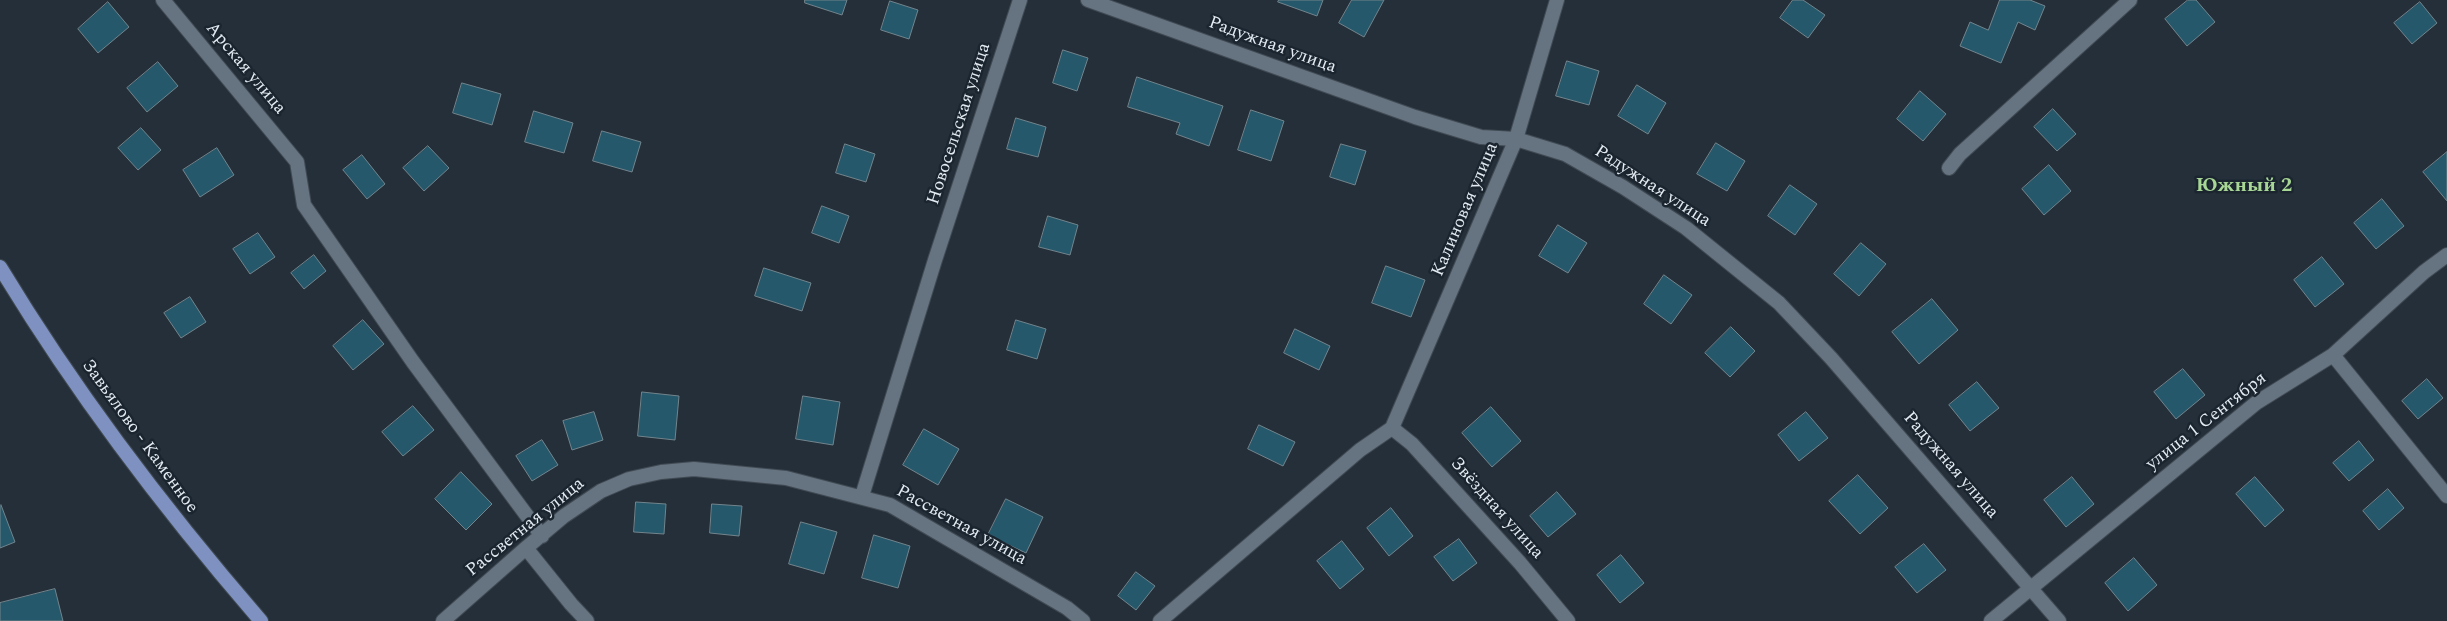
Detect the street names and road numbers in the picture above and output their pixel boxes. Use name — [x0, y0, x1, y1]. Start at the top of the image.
street label: Радужная улица — [1205, 13, 1339, 79]
street label: Арская улица — [200, 19, 290, 119]
street label: Новосельская улица — [924, 40, 996, 208]
street label: Калиновая улица — [1428, 140, 1504, 280]
street label: Радужная улица — [1590, 141, 1714, 233]
street label: Завьялово - Каменное — [76, 356, 202, 518]
street label: улица 1 Сентября — [2142, 368, 2272, 476]
street label: Радужная улица — [1898, 408, 2002, 524]
street label: Звёздная улица — [1445, 454, 1547, 564]
street label: Рассветная улица — [463, 474, 589, 582]
street label: Рассветная улица — [892, 481, 1030, 571]

